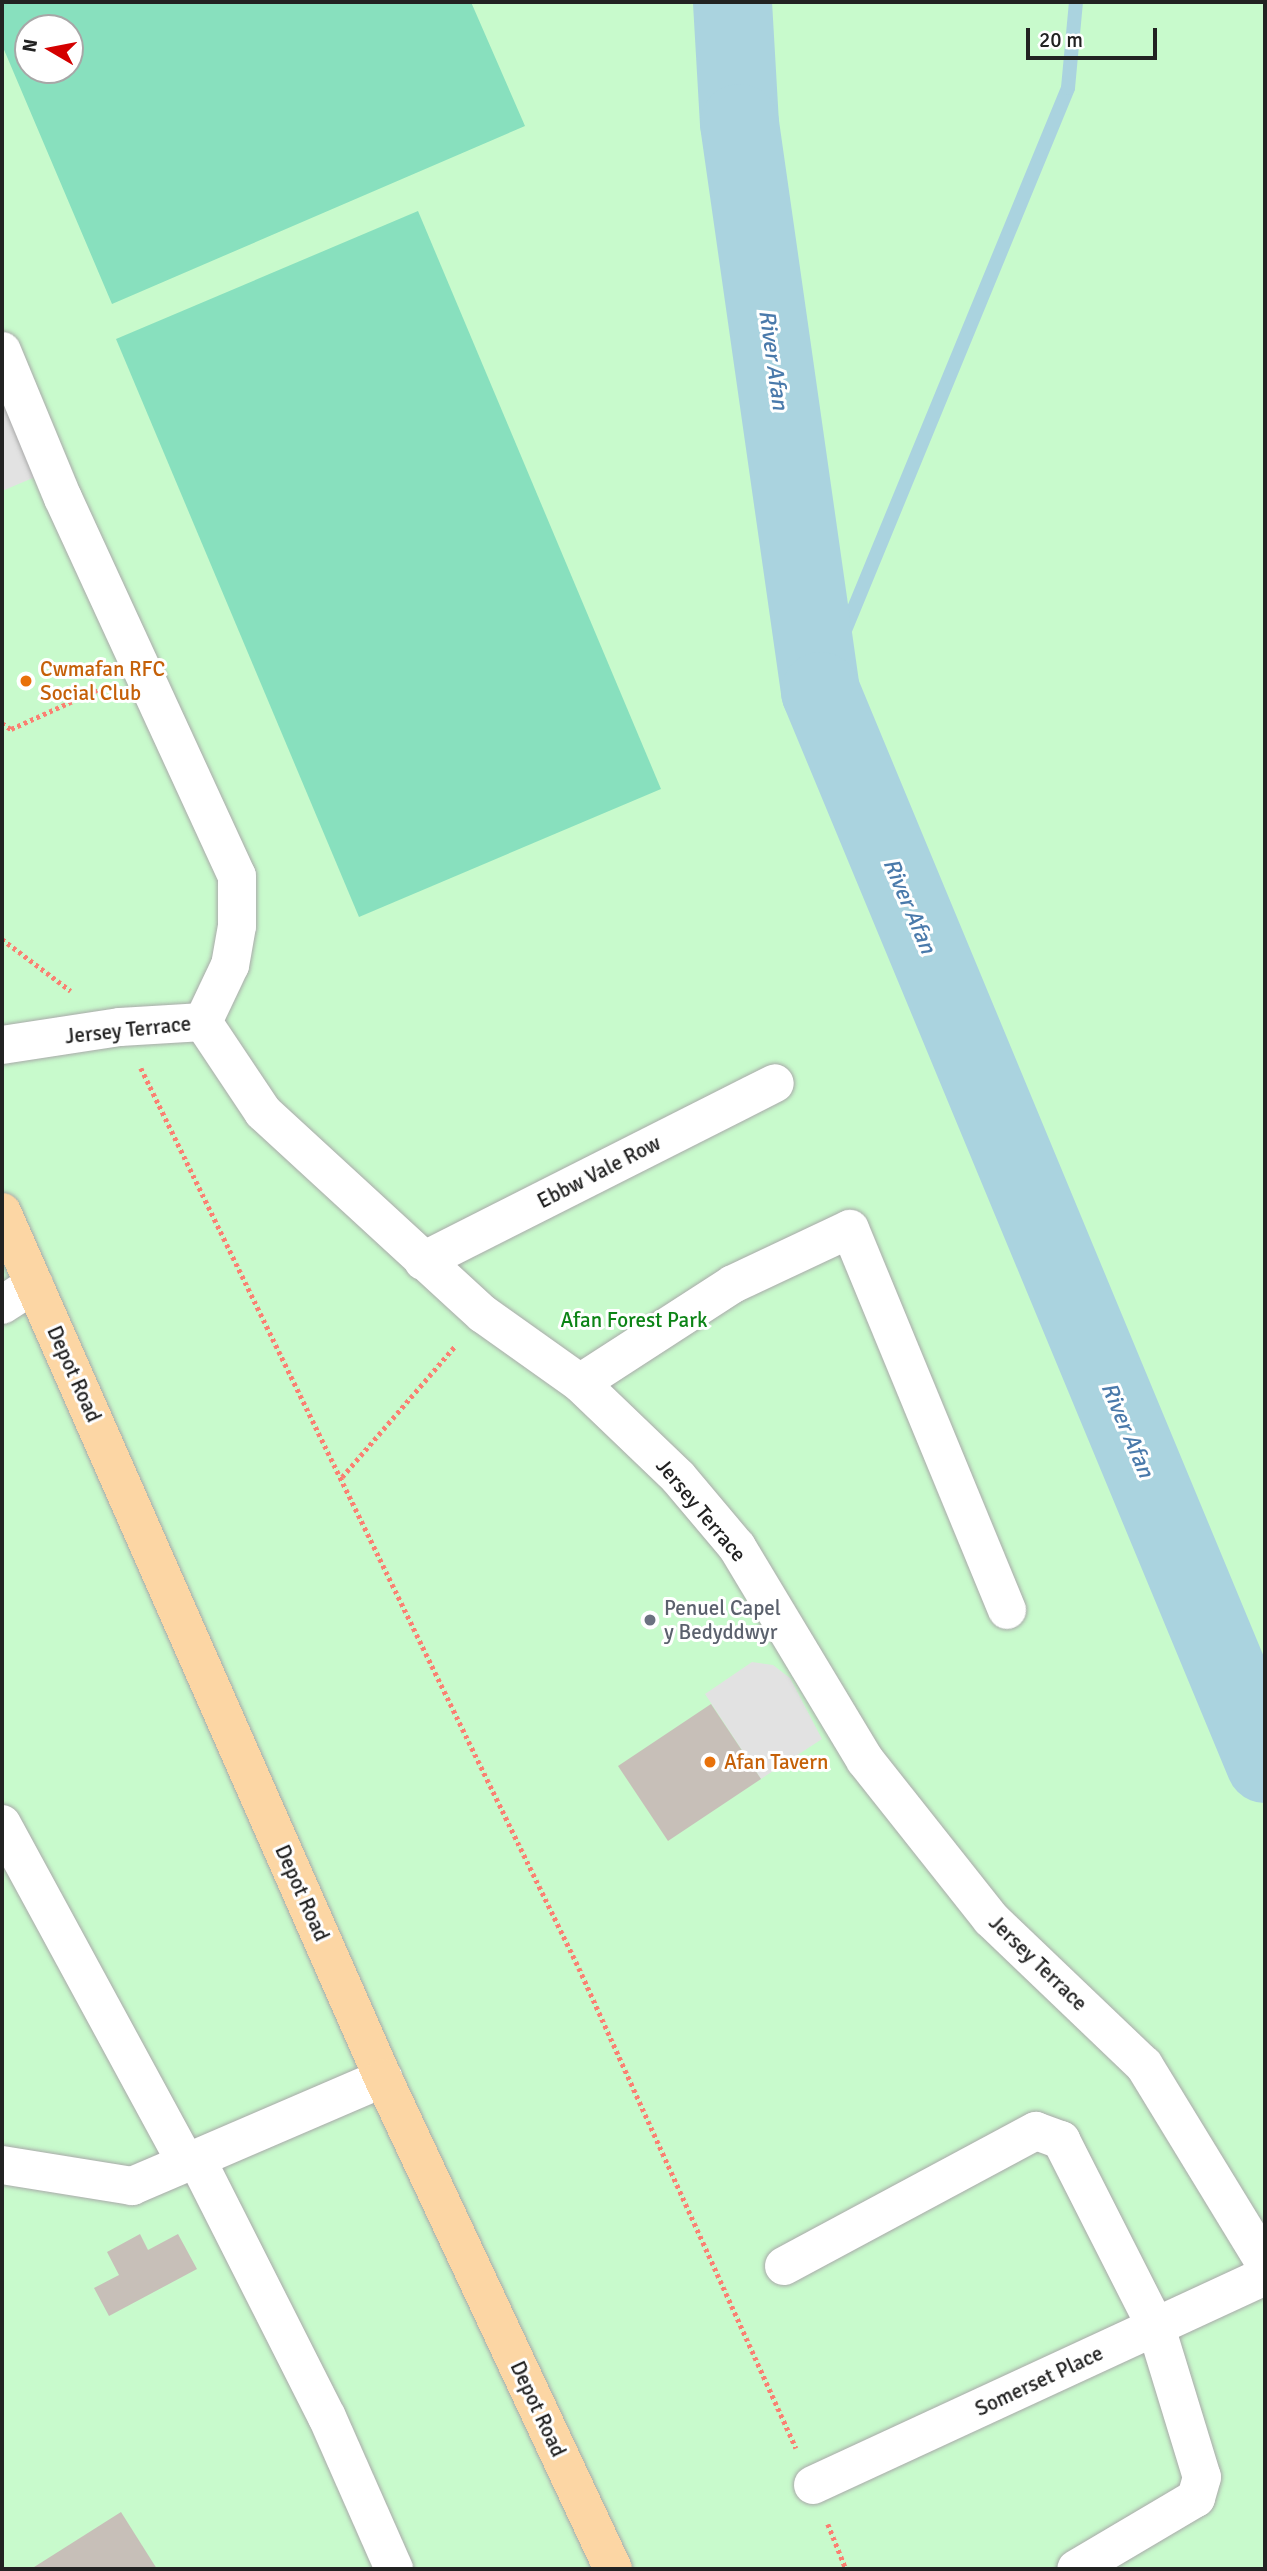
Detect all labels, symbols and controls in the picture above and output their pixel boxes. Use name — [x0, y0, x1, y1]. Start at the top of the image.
north arrow — [14, 14, 84, 84]
scale bar — [1029, 14, 1160, 58]
text: 20 m — [1039, 27, 1083, 53]
text: N — [17, 37, 43, 54]
water label: River Afan — [752, 308, 794, 412]
place label: Cwmafan RFC Social Club — [40, 656, 165, 706]
marker: Cwmafan RFC Social Club — [18, 673, 34, 689]
water label: River Afan — [877, 854, 941, 958]
street label: Jersey Terrace — [64, 1011, 192, 1049]
street label: Ebbw Vale Row — [533, 1130, 665, 1214]
park label: Afan Forest Park — [561, 1307, 707, 1333]
street label: Depot Road — [42, 1322, 106, 1426]
water label: River Afan — [1095, 1378, 1159, 1482]
street label: Jersey Terrace — [651, 1453, 751, 1567]
place label: Penuel Capel y Bedyddwyr — [664, 1595, 781, 1645]
marker: Penuel Capel y Bedyddwyr — [642, 1612, 658, 1628]
place label: Afan Tavern — [724, 1749, 828, 1775]
marker: Afan Tavern — [702, 1754, 718, 1770]
street label: Depot Road — [270, 1841, 334, 1945]
street label: Jersey Terrace — [984, 1910, 1092, 2016]
street label: Somerset Place — [971, 2340, 1107, 2422]
street label: Depot Road — [505, 2357, 571, 2461]

